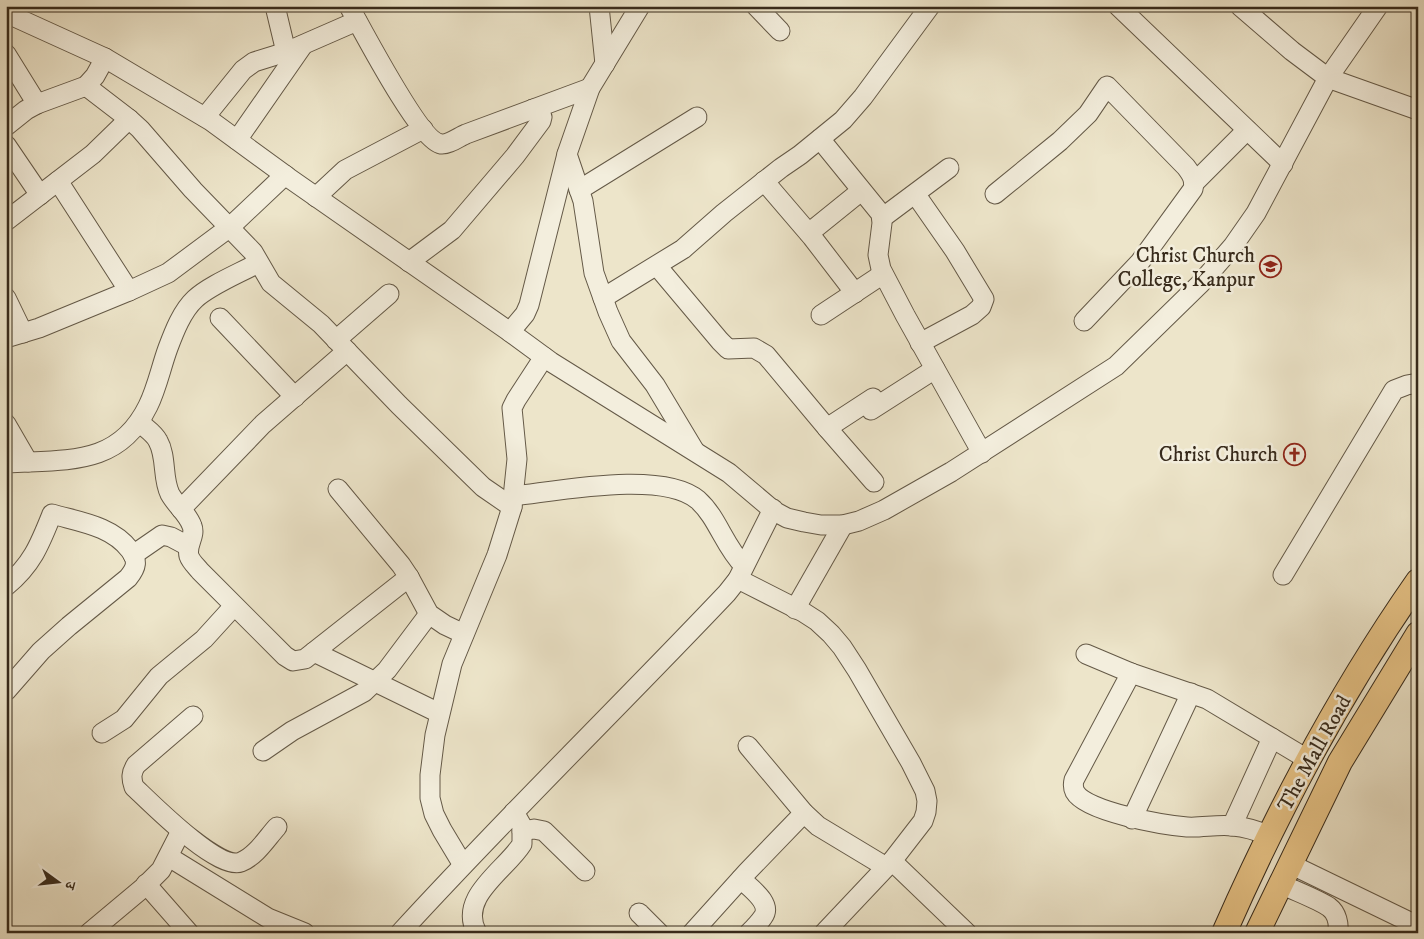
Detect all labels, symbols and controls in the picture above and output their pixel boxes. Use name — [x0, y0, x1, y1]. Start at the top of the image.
place label: Christ Church College, Kanpur — [1117, 243, 1255, 293]
school or university icon: Christ Church College, Kanpur — [1259, 255, 1283, 279]
place label: Christ Church — [1159, 442, 1278, 468]
church icon: Christ Church — [1282, 442, 1306, 466]
street label: The Mall Road — [1272, 690, 1358, 816]
north arrow — [32, 856, 82, 906]
text: उ — [60, 878, 79, 892]

